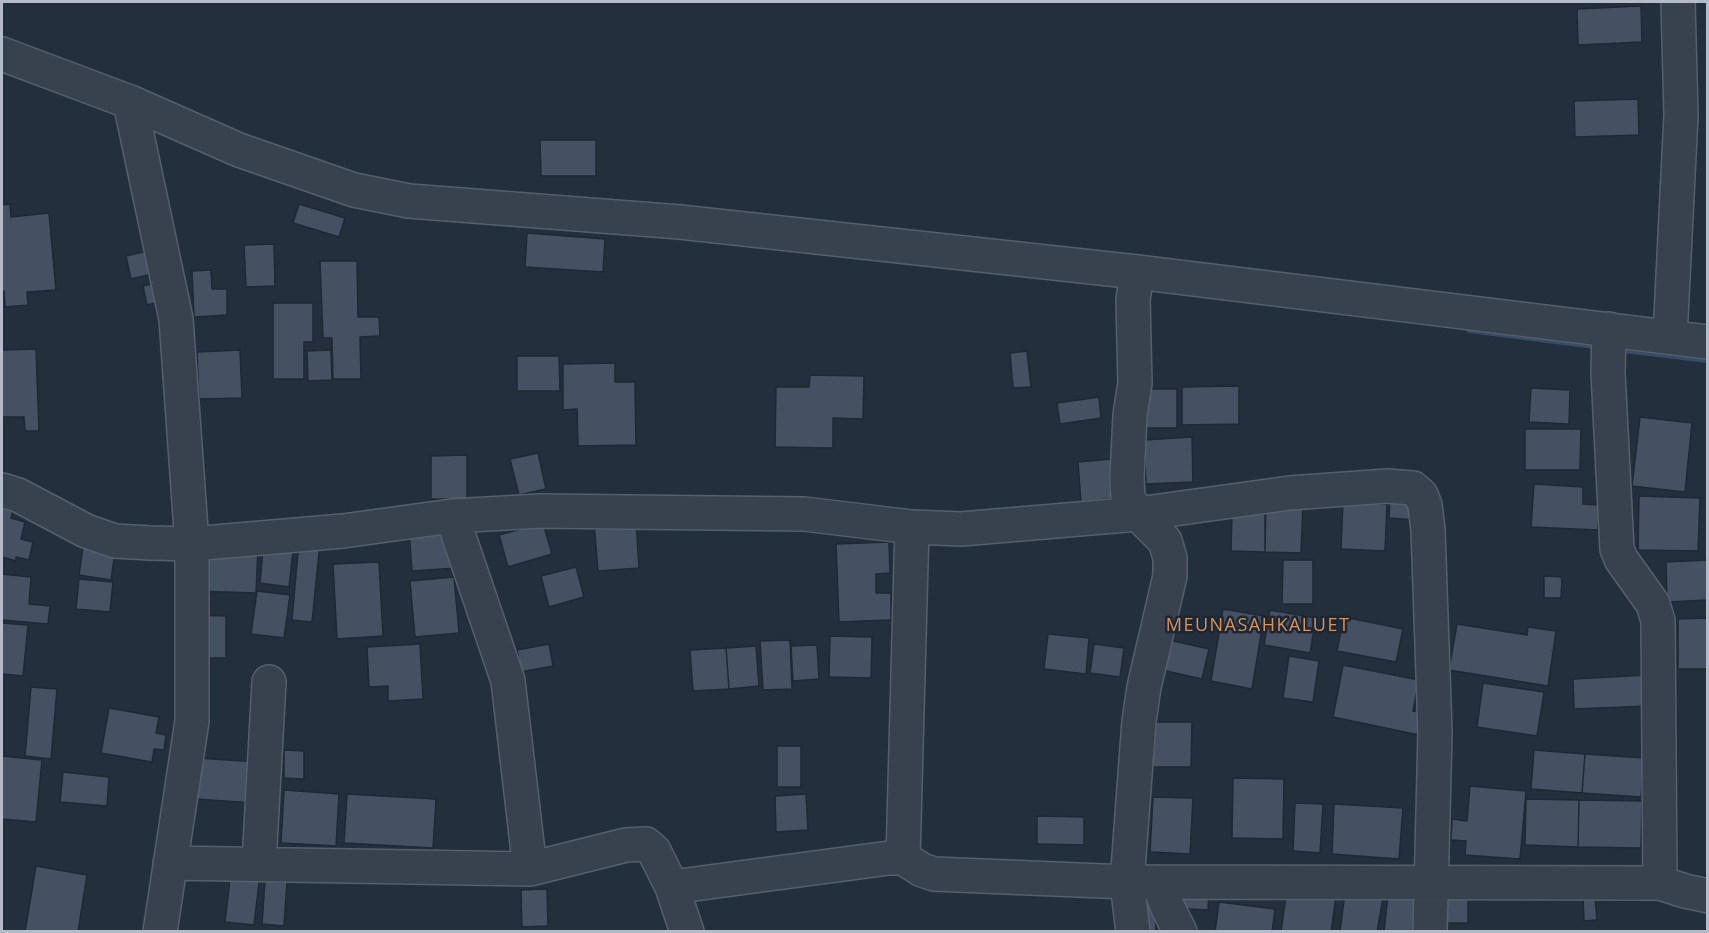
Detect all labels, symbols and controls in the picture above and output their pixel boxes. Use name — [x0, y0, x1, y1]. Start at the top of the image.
district label: MEUNASAHKALUET — [1166, 615, 1350, 637]

